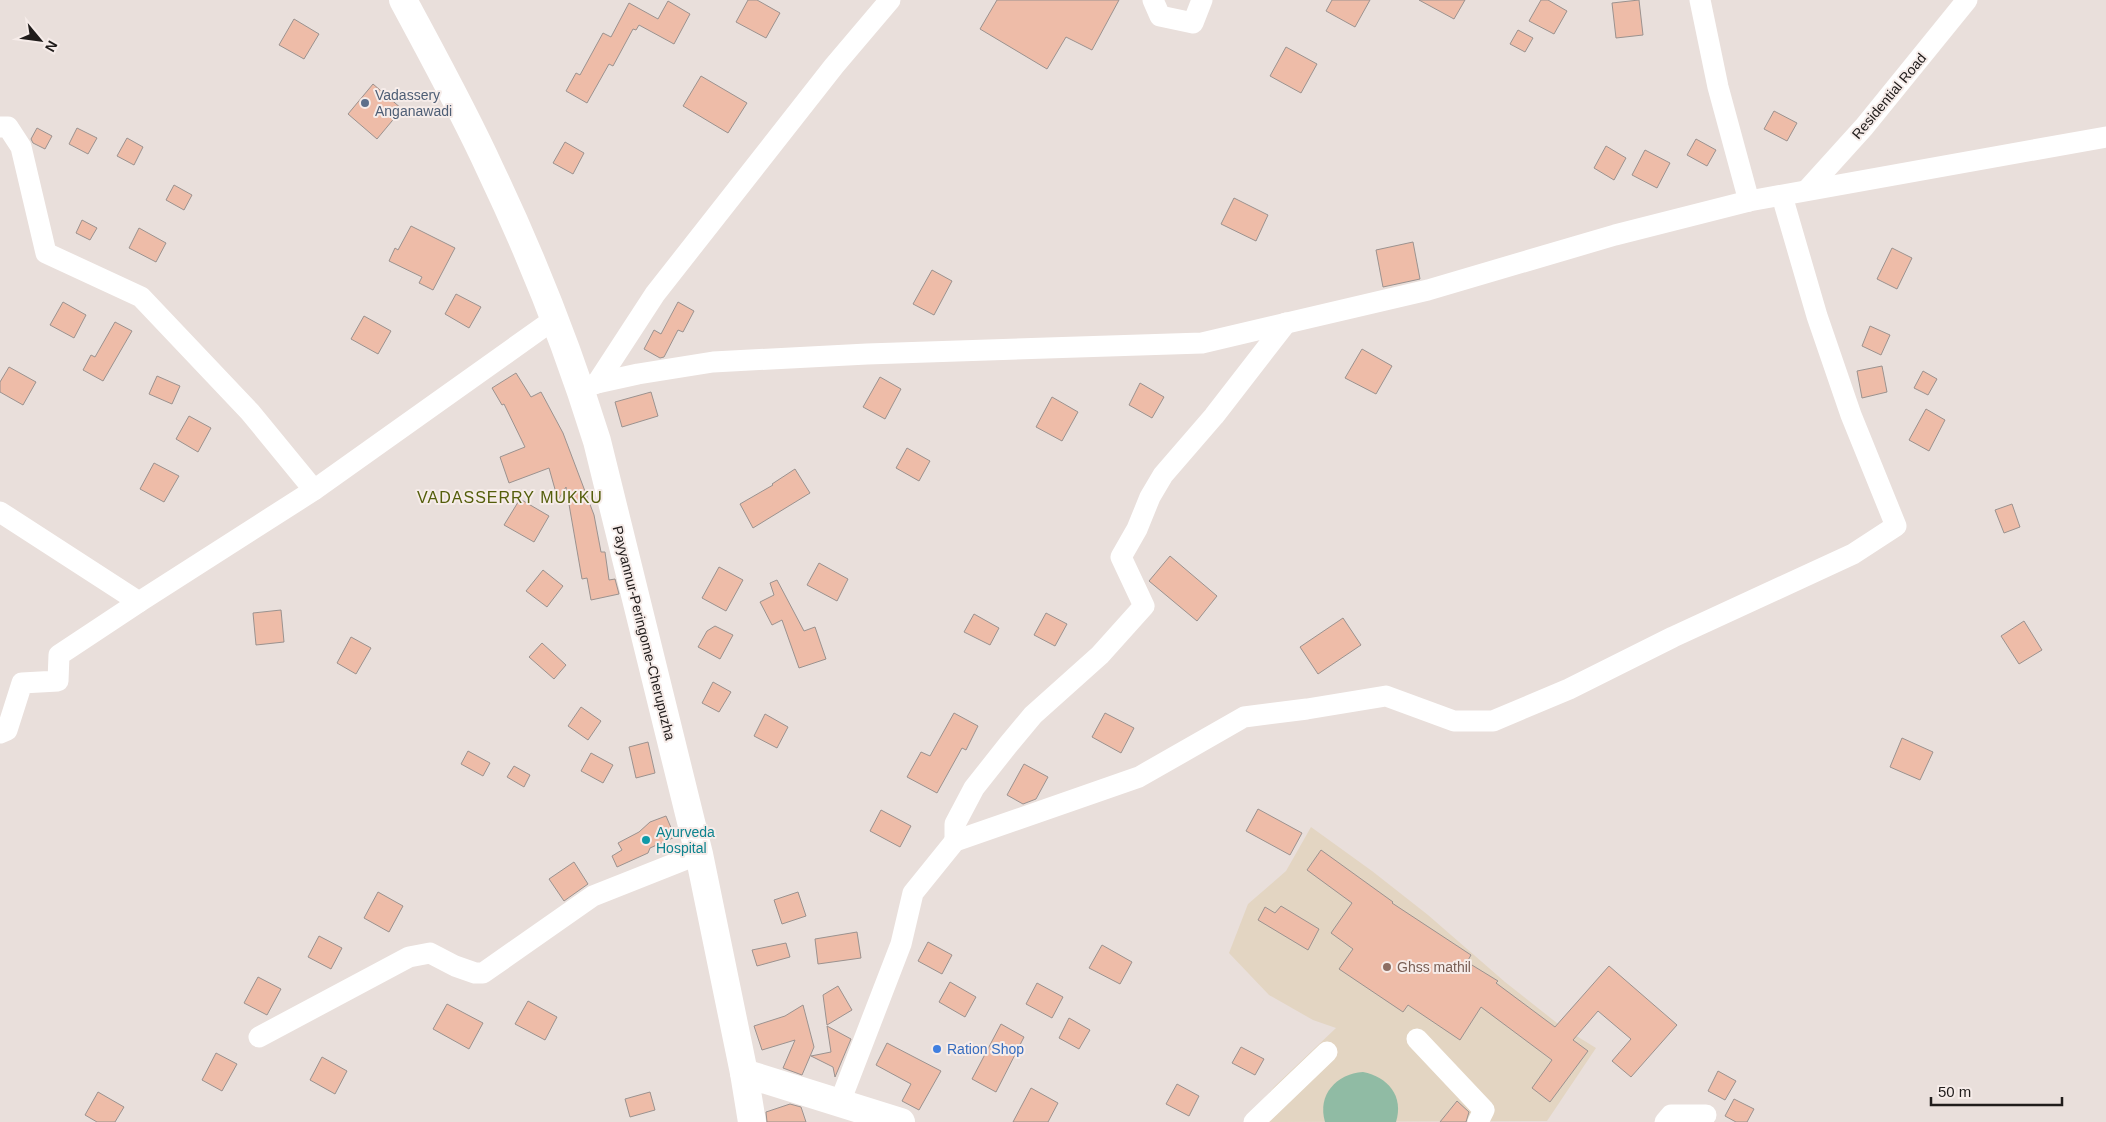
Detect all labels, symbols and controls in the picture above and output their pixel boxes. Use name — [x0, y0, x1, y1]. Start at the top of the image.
north arrow — [15, 15, 65, 65]
text: N — [42, 38, 61, 55]
street label: Residential Road — [1849, 50, 1929, 142]
place label: Vadassery Anganawadi — [375, 87, 452, 119]
marker: Vadassery Anganawadi — [359, 97, 371, 109]
district label: VADASSERRY MUKKU — [417, 489, 603, 506]
street label: Payyannur-Peringome-Cherupuzha — [610, 524, 678, 742]
place label: Ayurveda Hospital — [656, 824, 715, 856]
marker: Ayurveda Hospital — [640, 834, 652, 846]
place label: Ghss mathil — [1397, 959, 1471, 975]
marker: Ghss mathil — [1381, 961, 1393, 973]
place label: Ration Shop — [947, 1041, 1024, 1057]
marker: Ration Shop — [931, 1043, 943, 1055]
scale bar — [1931, 1074, 2062, 1106]
text: 50 m — [1938, 1083, 1971, 1100]

